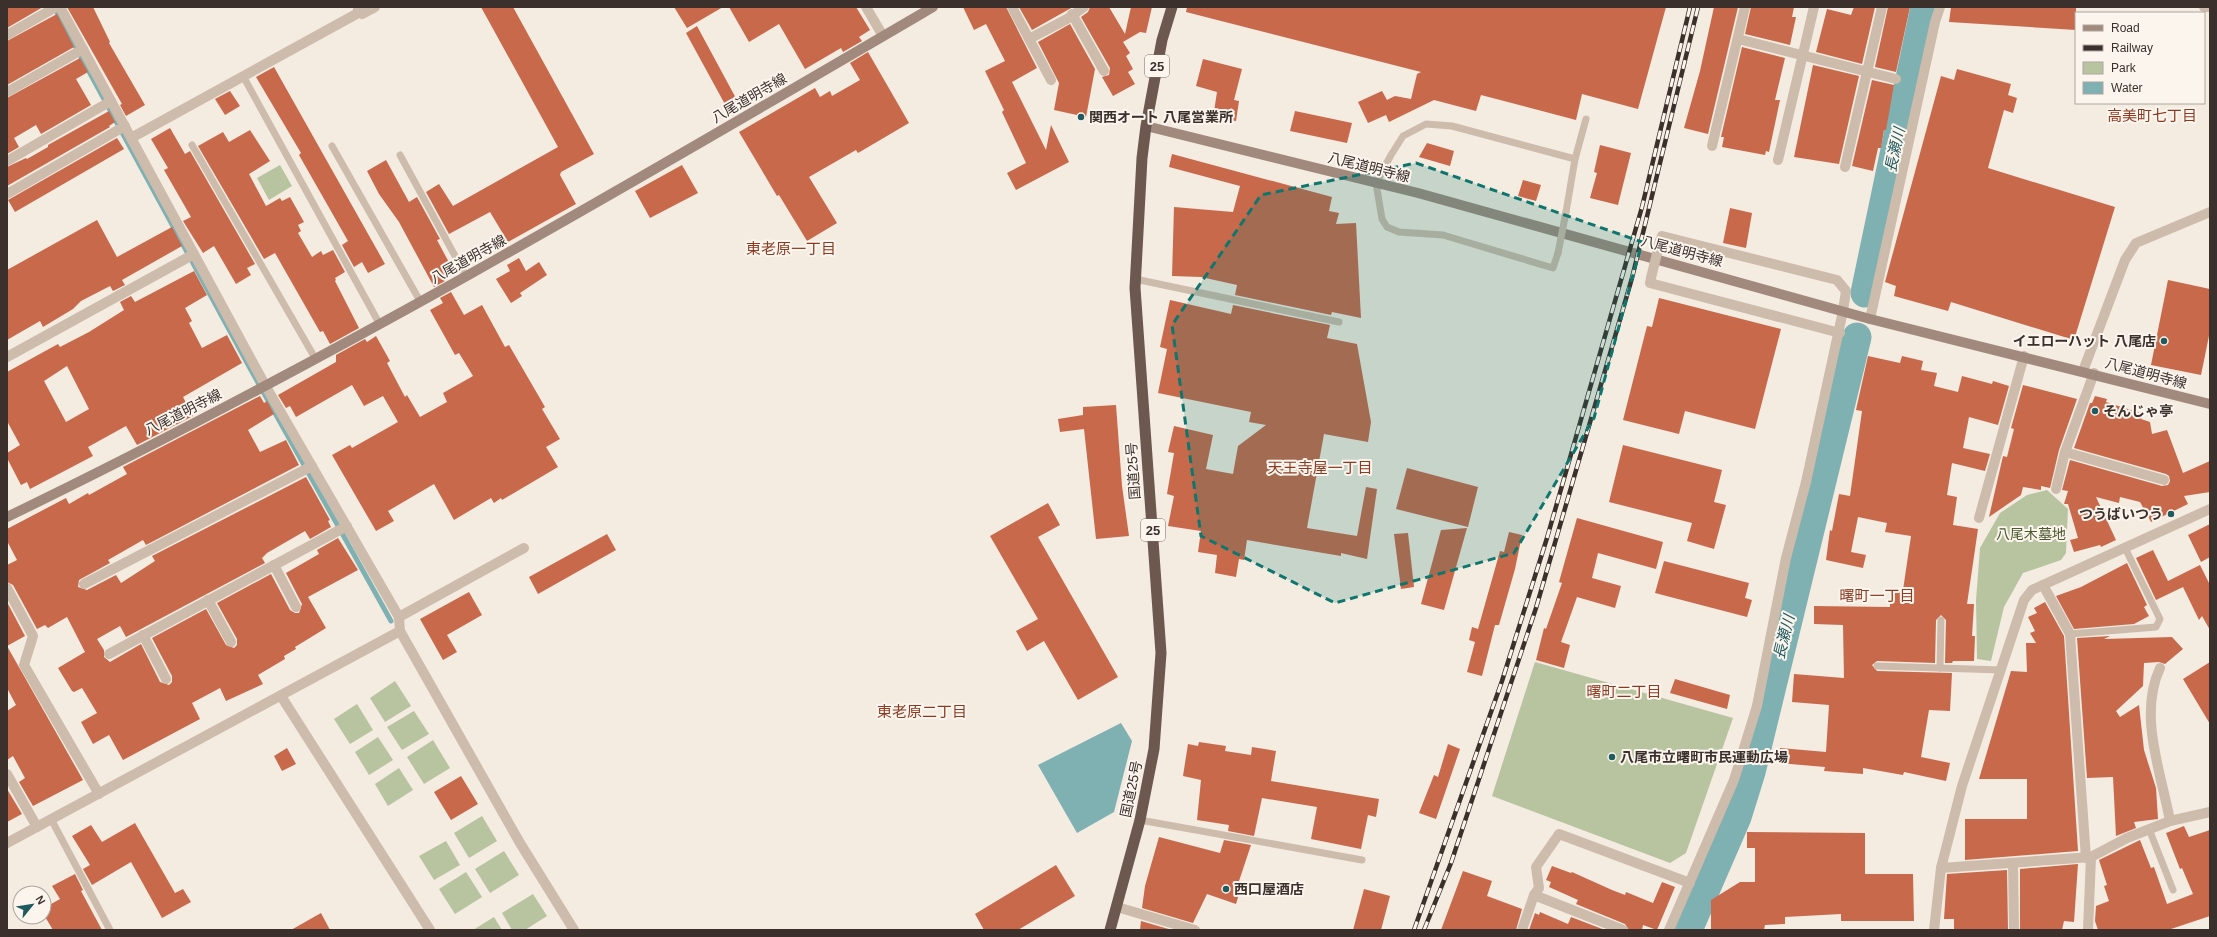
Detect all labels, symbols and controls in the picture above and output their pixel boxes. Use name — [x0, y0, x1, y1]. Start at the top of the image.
legend — [2075, 12, 2205, 104]
text: Road — [2111, 21, 2140, 35]
text: Railway — [2111, 41, 2153, 55]
road number: 25 — [1145, 55, 1169, 77]
text: Park — [2111, 61, 2137, 75]
street label: 八尾道明寺線 — [709, 70, 789, 126]
text: Water — [2111, 81, 2143, 95]
district label: 高美町七丁目 — [2107, 107, 2197, 124]
place label: 関西オート 八尾営業所 — [1089, 109, 1233, 125]
marker: 関西オート 八尾営業所 — [1076, 112, 1086, 122]
water label: 長瀬川 — [1882, 124, 1908, 174]
street label: 八尾道明寺線 — [1326, 149, 1412, 185]
street label: 八尾道明寺線 — [427, 232, 509, 286]
street label: 八尾道明寺線 — [1639, 232, 1725, 270]
district label: 東老原一丁目 — [746, 240, 836, 257]
place label: イエローハット 八尾店 — [2013, 333, 2156, 349]
marker: イエローハット 八尾店 — [2159, 336, 2169, 346]
street label: 八尾道明寺線 — [2103, 354, 2189, 392]
street label: 八尾道明寺線 — [142, 386, 224, 438]
place label: そんじゃ亭 — [2103, 403, 2173, 419]
marker: そんじゃ亭 — [2090, 406, 2100, 416]
street label: 国道25号 — [1123, 442, 1143, 500]
district label: 天王寺屋一丁目 — [1267, 459, 1373, 476]
place label: つうばいつう — [2079, 506, 2163, 522]
marker: つうばいつう — [2166, 509, 2176, 519]
road number: 25 — [1141, 519, 1165, 541]
park label: 八尾木墓地 — [1996, 526, 2066, 542]
district label: 曙町一丁目 — [1839, 587, 1915, 604]
water label: 長瀬川 — [1770, 611, 1798, 661]
district label: 曙町二丁目 — [1586, 683, 1662, 700]
district label: 東老原二丁目 — [877, 703, 967, 720]
place label: 八尾市立曙町市民運動広場 — [1620, 749, 1788, 765]
marker: 八尾市立曙町市民運動広場 — [1607, 752, 1617, 762]
street label: 国道25号 — [1117, 759, 1145, 819]
place label: 西口屋酒店 — [1234, 881, 1304, 897]
marker: 西口屋酒店 — [1221, 884, 1231, 894]
north arrow — [12, 885, 52, 925]
text: N — [33, 894, 48, 906]

